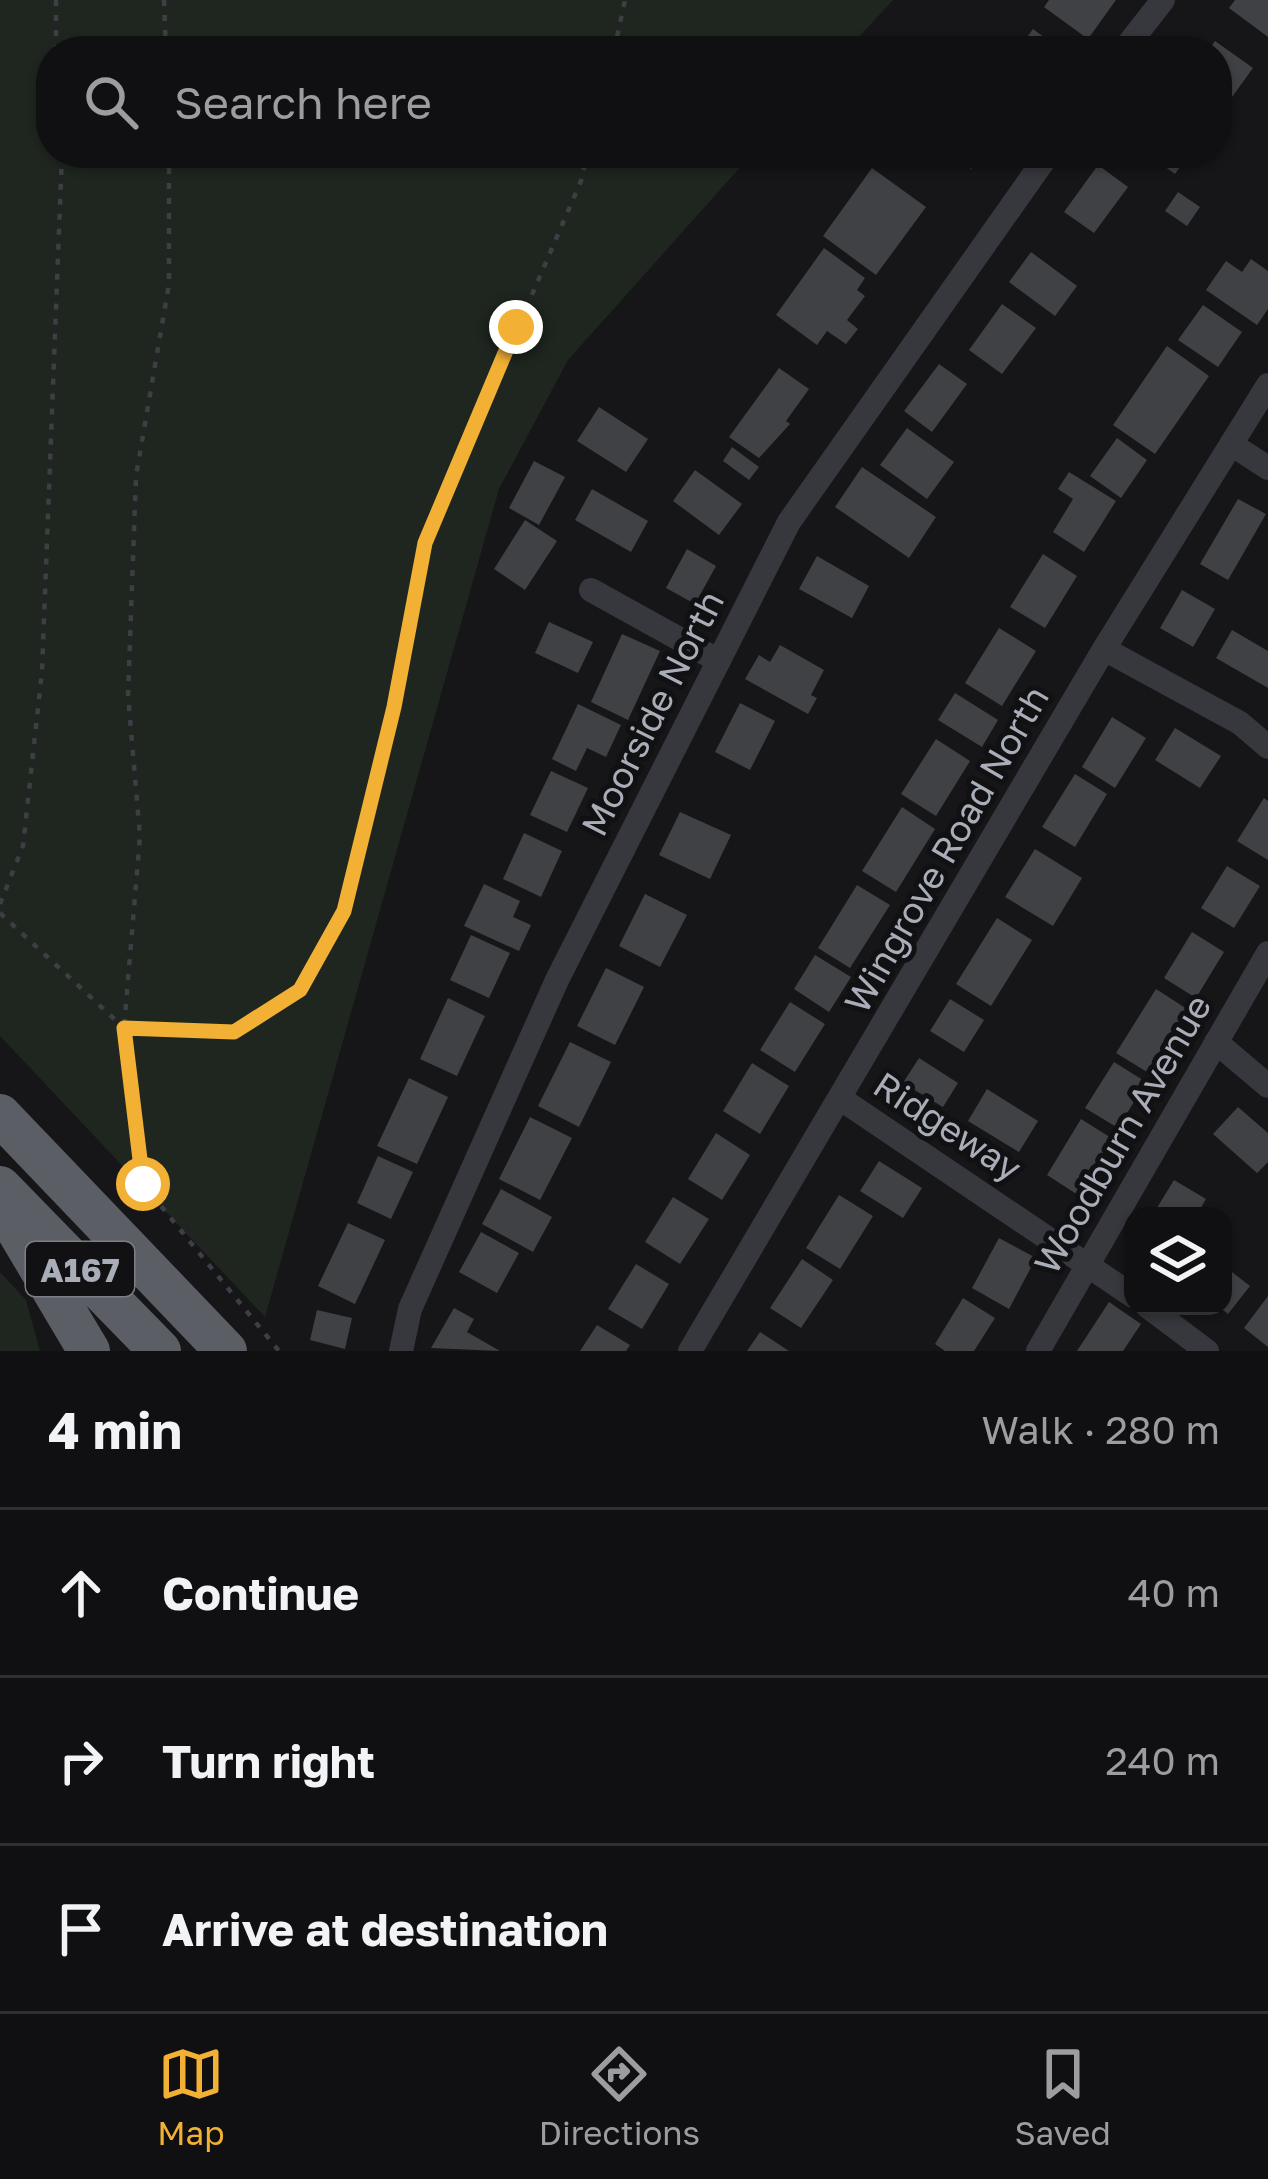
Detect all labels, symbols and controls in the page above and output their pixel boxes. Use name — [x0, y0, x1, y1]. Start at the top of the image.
search box — [36, 36, 1232, 168]
icon: search — [78, 69, 144, 135]
text: Search here — [174, 75, 432, 129]
route end — [489, 300, 543, 354]
street label: Moorside North — [572, 583, 732, 843]
street label: Wingrove Road North — [835, 678, 1057, 1020]
street label: Woodburn Avenue — [1025, 987, 1219, 1281]
street label: Ridgeway — [866, 1062, 1030, 1190]
route start — [116, 1157, 170, 1211]
map controls — [1124, 1207, 1232, 1315]
button: layers — [1124, 1207, 1232, 1315]
road number: A167 — [26, 1242, 134, 1296]
text: 4 min — [48, 1399, 182, 1460]
text: Walk · 280 m — [982, 1406, 1220, 1453]
icon: ahead — [48, 1560, 114, 1626]
text: Continue — [162, 1566, 359, 1620]
text: 40 m — [1128, 1569, 1220, 1616]
icon: right — [48, 1728, 114, 1794]
text: Turn right — [162, 1734, 375, 1788]
text: 240 m — [1105, 1737, 1220, 1784]
icon: arrive — [48, 1896, 114, 1962]
text: Arrive at destination — [162, 1902, 608, 1956]
tab: Map — [157, 2041, 225, 2152]
tab: Directions — [539, 2041, 700, 2152]
tab: Saved — [1014, 2041, 1111, 2152]

